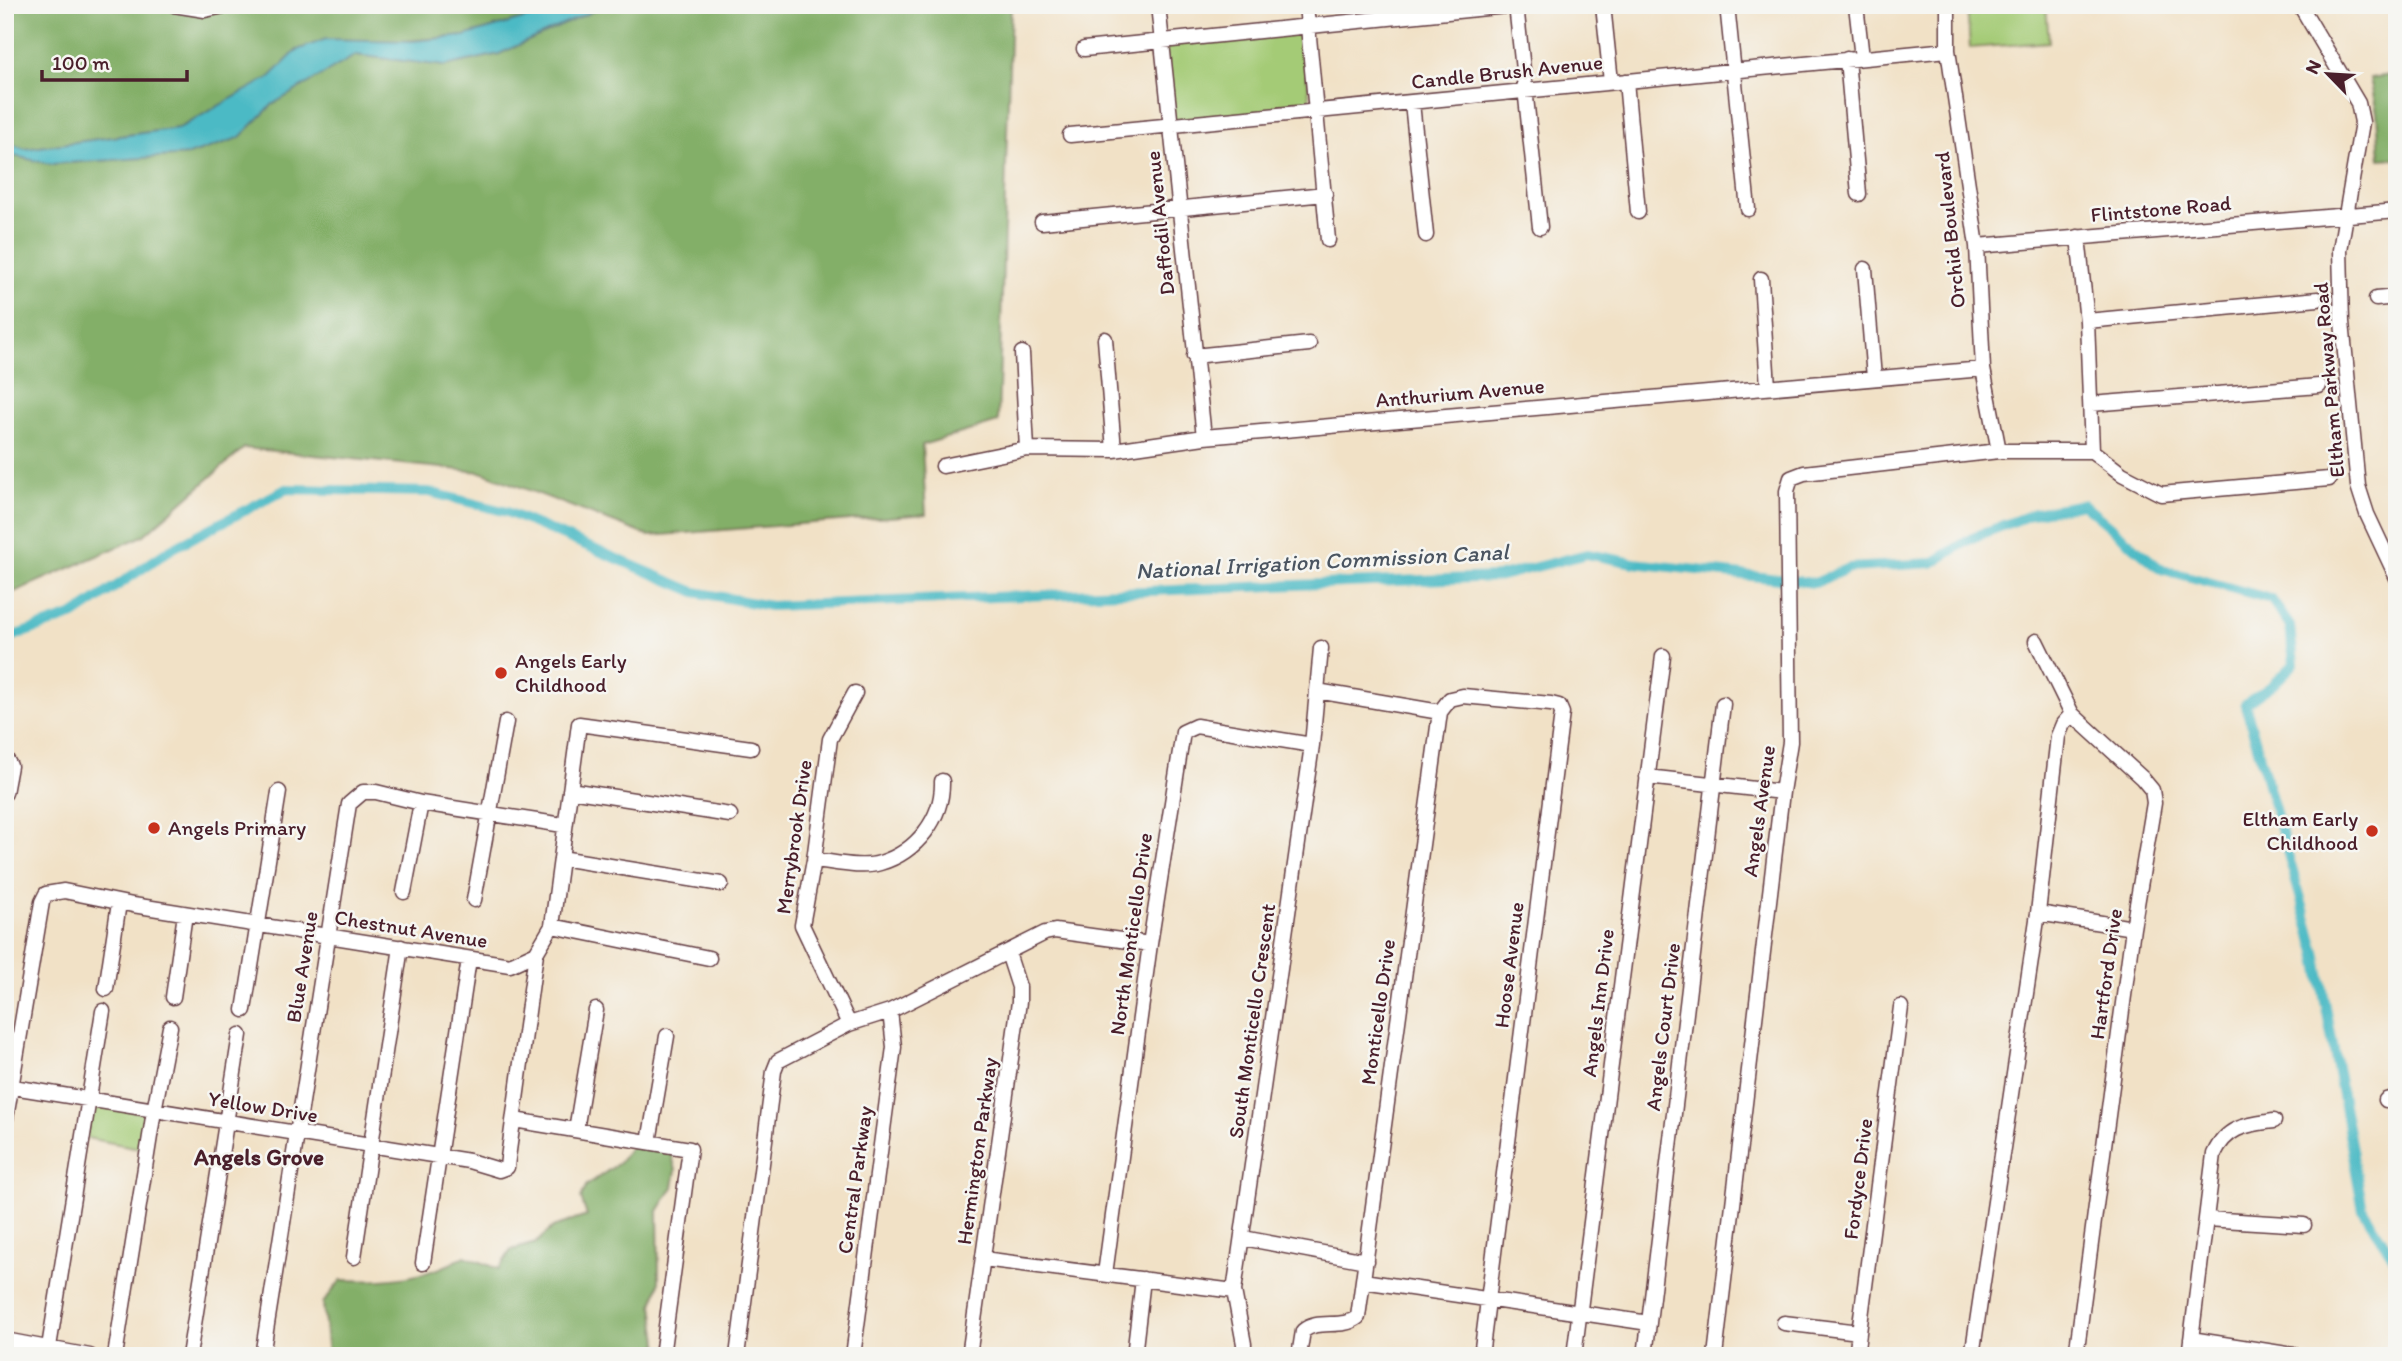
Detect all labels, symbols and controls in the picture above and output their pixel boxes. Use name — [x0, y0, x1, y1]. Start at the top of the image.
scale bar — [42, 38, 187, 82]
north arrow — [2294, 38, 2364, 108]
street label: Candle Brush Avenue — [1410, 49, 1604, 94]
text: 100 m — [52, 50, 110, 75]
text: N — [2300, 56, 2326, 78]
street label: Daffodil Avenue — [1139, 150, 1180, 296]
street label: Orchid Boulevard — [1929, 150, 1970, 310]
street label: Flintstone Road — [2090, 190, 2233, 227]
street label: Eltham Parkway Road — [2307, 281, 2349, 479]
street label: Anthurium Avenue — [1374, 373, 1546, 412]
water label: National Irrigation Commission Canal — [1135, 537, 1511, 585]
place label: Angels Early Childhood — [515, 648, 627, 697]
marker: Angels Early Childhood — [493, 665, 509, 681]
street label: Angels Avenue — [1737, 743, 1780, 878]
street label: Merrybrook Drive — [770, 758, 817, 916]
place label: Eltham Early Childhood — [2242, 806, 2358, 855]
place label: Angels Primary — [168, 815, 306, 840]
marker: Angels Primary — [146, 820, 162, 836]
marker: Eltham Early Childhood — [2364, 823, 2380, 839]
street label: North Monticello Drive — [1104, 831, 1157, 1037]
street label: Hoose Avenue — [1488, 900, 1529, 1029]
street label: South Monticello Crescent — [1223, 902, 1280, 1140]
street label: Chestnut Avenue — [333, 904, 489, 953]
street label: Hartford Drive — [2084, 907, 2127, 1041]
street label: Blue Avenue — [280, 909, 323, 1024]
street label: Angels Inn Drive — [1576, 927, 1619, 1078]
street label: Monticello Drive — [1355, 937, 1400, 1087]
street label: Angels Court Drive — [1640, 941, 1685, 1112]
street label: Hermington Parkway — [951, 1056, 1002, 1246]
street label: Yellow Drive — [206, 1085, 320, 1128]
street label: Central Parkway — [832, 1104, 877, 1256]
street label: Fordyce Drive — [1838, 1117, 1877, 1241]
district label: Angels Grove — [193, 1143, 324, 1171]

